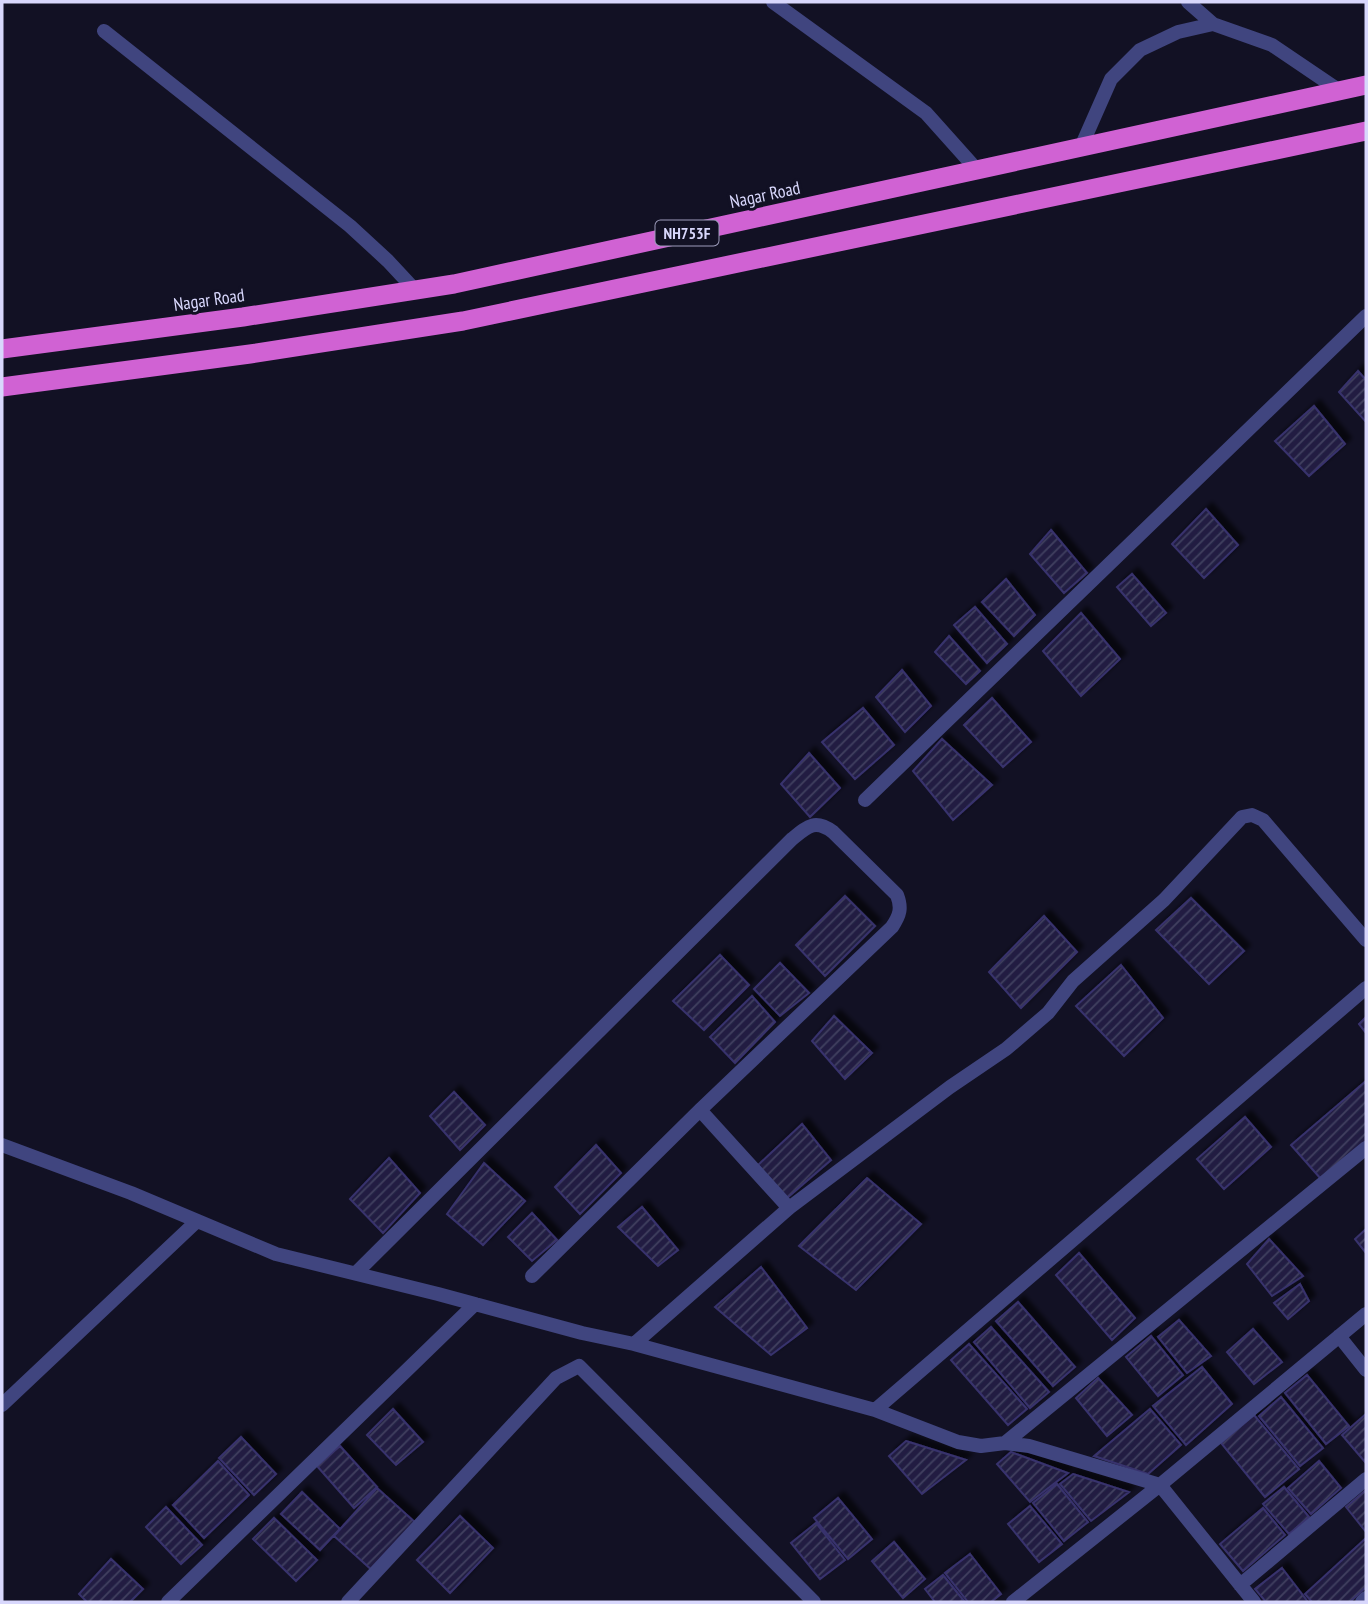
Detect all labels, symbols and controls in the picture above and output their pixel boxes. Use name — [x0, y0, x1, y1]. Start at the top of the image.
street label: Nagar Road — [728, 176, 802, 213]
road number: NH753F — [656, 220, 718, 246]
street label: Nagar Road — [172, 283, 246, 316]

